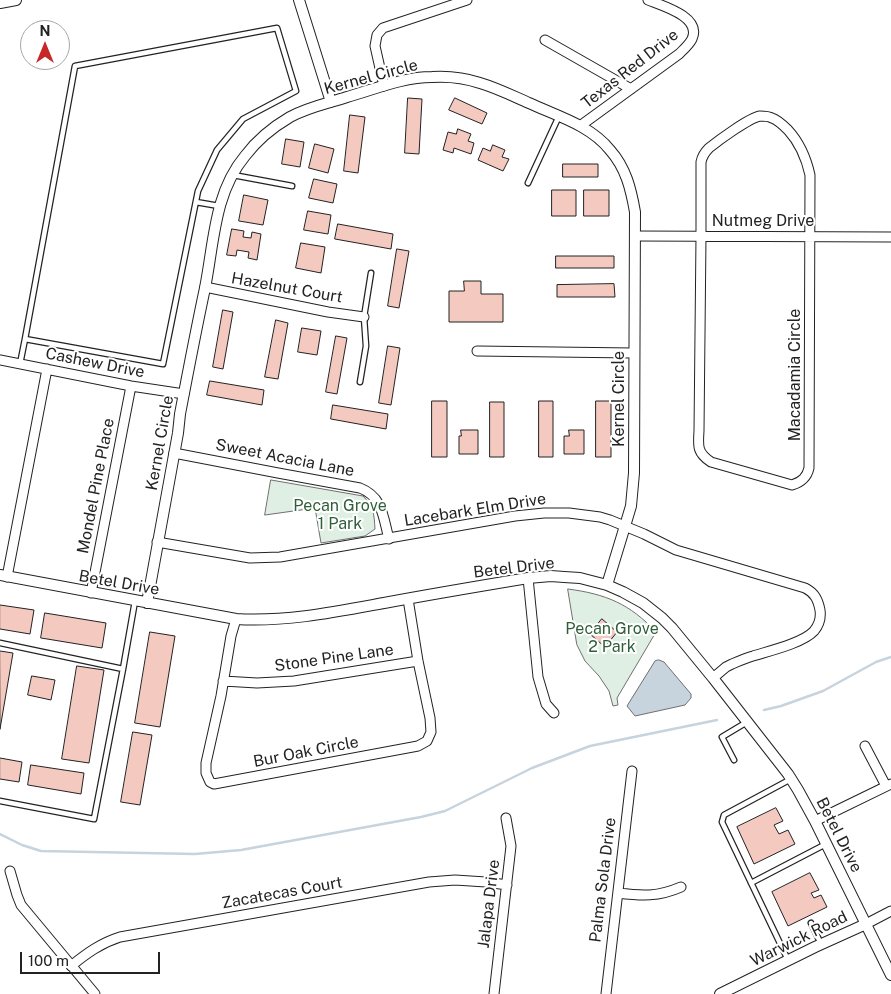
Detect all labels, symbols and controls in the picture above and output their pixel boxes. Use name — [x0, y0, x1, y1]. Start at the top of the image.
north arrow — [20, 20, 70, 70]
text: N — [40, 23, 50, 39]
street label: Texas Red Drive — [578, 25, 682, 113]
street label: Kernel Circle — [322, 55, 420, 99]
street label: Nutmeg Drive — [712, 211, 814, 231]
street label: Hazelnut Court — [230, 269, 344, 307]
street label: Macadamia Circle — [785, 309, 805, 441]
street label: Cashew Drive — [44, 344, 146, 382]
street label: Kernel Circle — [609, 351, 629, 447]
street label: Kernel Circle — [142, 394, 178, 492]
street label: Mondel Pine Place — [73, 417, 119, 555]
street label: Sweet Acacia Lane — [214, 435, 356, 481]
street label: Lacebark Elm Drive — [403, 489, 547, 531]
park label: Pecan Grove 1 Park — [293, 496, 387, 534]
street label: Betel Drive — [472, 554, 556, 582]
street label: Betel Drive — [77, 566, 161, 600]
park label: Pecan Grove 2 Park — [565, 619, 659, 657]
street label: Stone Pine Lane — [273, 640, 395, 676]
street label: Bur Oak Circle — [252, 732, 360, 772]
street label: Betel Drive — [812, 794, 866, 876]
street label: Palma Sola Drive — [586, 816, 620, 944]
street label: Jalapa Drive — [474, 859, 504, 949]
street label: Zacatecas Court — [220, 873, 344, 913]
street label: Warwick Road — [747, 907, 851, 971]
scale bar — [22, 942, 162, 974]
text: 100 m — [28, 952, 69, 969]

